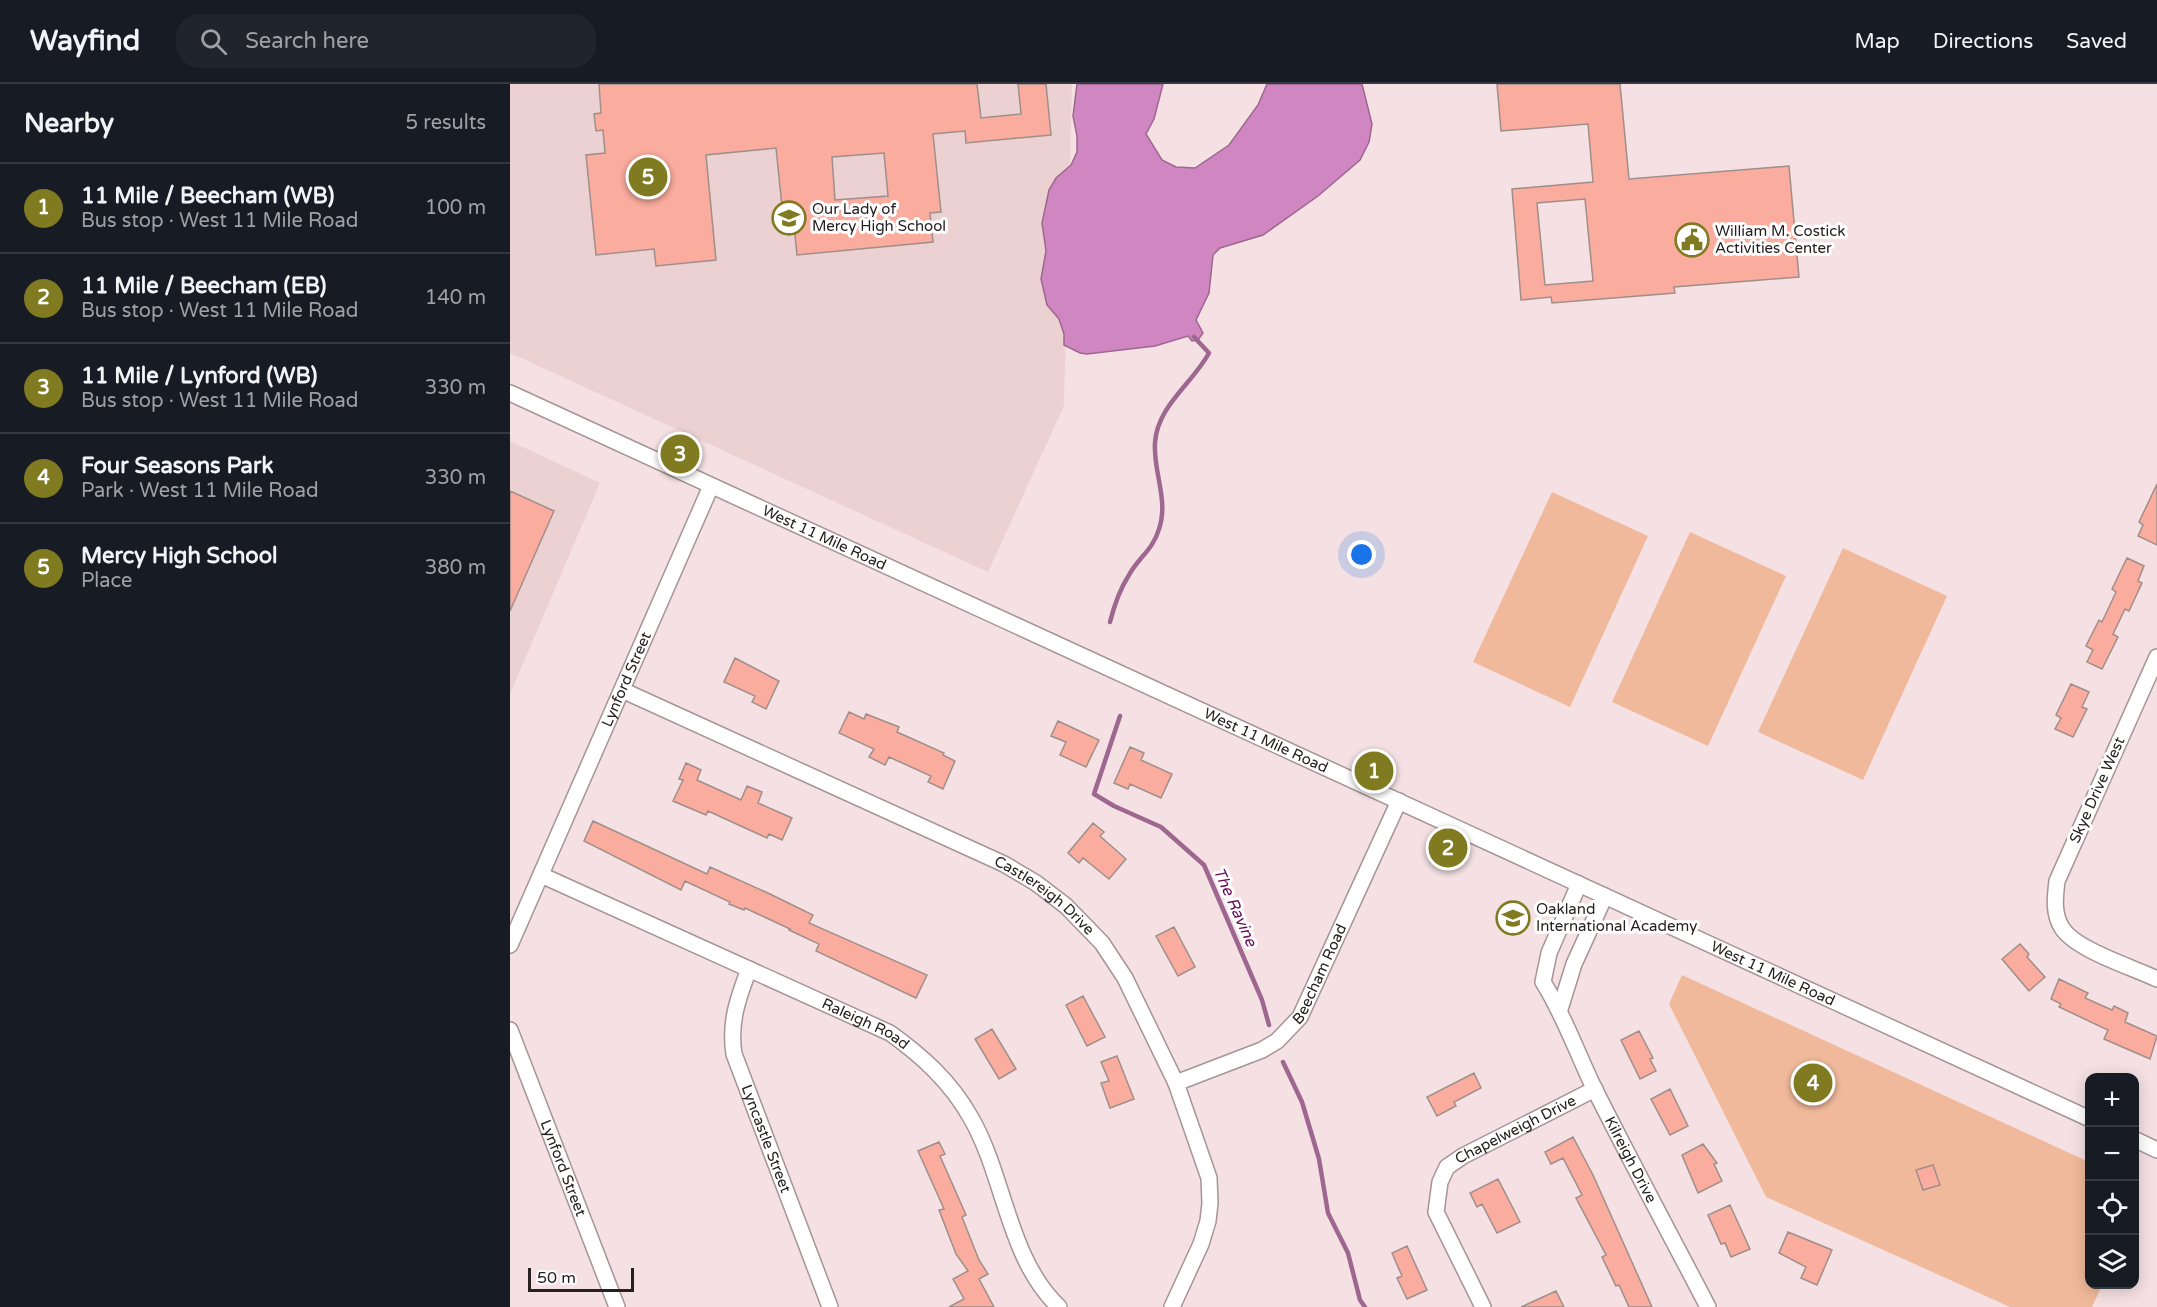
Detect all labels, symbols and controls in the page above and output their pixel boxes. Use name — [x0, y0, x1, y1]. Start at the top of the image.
search box — [176, 14, 596, 68]
text: Wayfind — [30, 24, 140, 58]
icon: search — [197, 25, 230, 58]
text: Search here — [245, 28, 369, 54]
text: Map — [1854, 29, 1900, 54]
text: Directions — [1933, 29, 2033, 54]
text: Saved — [2066, 29, 2127, 54]
text: Nearby — [24, 108, 114, 139]
text: 5 results — [406, 111, 486, 135]
pin: 5 — [628, 154, 668, 200]
text: 11 Mile / Beecham (WB) — [81, 183, 334, 209]
text: 1 — [37, 196, 50, 220]
text: 100 m — [425, 196, 486, 220]
school or university icon: Our Lady of Mercy High School — [771, 200, 807, 236]
place label: Our Lady of Mercy High School — [812, 200, 946, 235]
text: Bus stop · West 11 Mile Road — [81, 209, 358, 233]
public building icon: William M. Costick Activities Center — [1674, 222, 1710, 258]
place label: William M. Costick Activities Center — [1715, 222, 1845, 257]
text: 11 Mile / Beecham (EB) — [81, 273, 326, 299]
text: 2 — [37, 286, 50, 310]
text: 140 m — [425, 286, 486, 310]
text: Bus stop · West 11 Mile Road — [81, 299, 358, 323]
text: 11 Mile / Lynford (WB) — [81, 363, 317, 389]
text: 3 — [37, 376, 50, 400]
text: 330 m — [425, 376, 486, 400]
text: Bus stop · West 11 Mile Road — [81, 389, 358, 413]
pin: 3 — [660, 432, 700, 476]
text: Four Seasons Park — [81, 453, 273, 479]
text: 4 — [37, 466, 50, 490]
text: 330 m — [425, 466, 486, 490]
text: Park · West 11 Mile Road — [81, 479, 319, 503]
street label: West 11 Mile Road — [760, 501, 889, 574]
your location — [1347, 540, 1376, 569]
text: Mercy High School — [81, 543, 278, 569]
text: 5 — [37, 556, 50, 580]
text: 380 m — [425, 556, 486, 580]
text: Place — [81, 569, 132, 593]
street label: Lynford Street — [598, 629, 655, 730]
street label: West 11 Mile Road — [1201, 704, 1331, 777]
street label: Skye Drive West — [2066, 734, 2129, 846]
pin: 1 — [1354, 748, 1394, 794]
pin: 2 — [1428, 826, 1468, 870]
street label: Castlereigh Drive — [992, 852, 1098, 939]
water label: The Ravine — [1209, 865, 1262, 950]
school or university icon: Oakland International Academy — [1495, 900, 1531, 936]
place label: Oakland International Academy — [1536, 900, 1697, 935]
street label: Beecham Road — [1289, 921, 1350, 1028]
street label: West 11 Mile Road — [1708, 937, 1838, 1010]
street label: Raleigh Road — [819, 994, 913, 1053]
pin: 4 — [1794, 1060, 1832, 1106]
map controls — [2085, 1073, 2139, 1289]
button: + — [2085, 1073, 2139, 1127]
street label: Lyncastle Street — [737, 1082, 795, 1196]
street label: Chapelweigh Drive — [1451, 1091, 1579, 1168]
street label: Kilreigh Drive — [1601, 1113, 1661, 1206]
street label: Lynford Street — [537, 1117, 590, 1219]
button: − — [2085, 1127, 2139, 1181]
button: locate — [2085, 1181, 2139, 1235]
button: layers — [2085, 1235, 2139, 1289]
scale bar — [528, 1265, 634, 1292]
text: 50 m — [537, 1268, 576, 1288]

